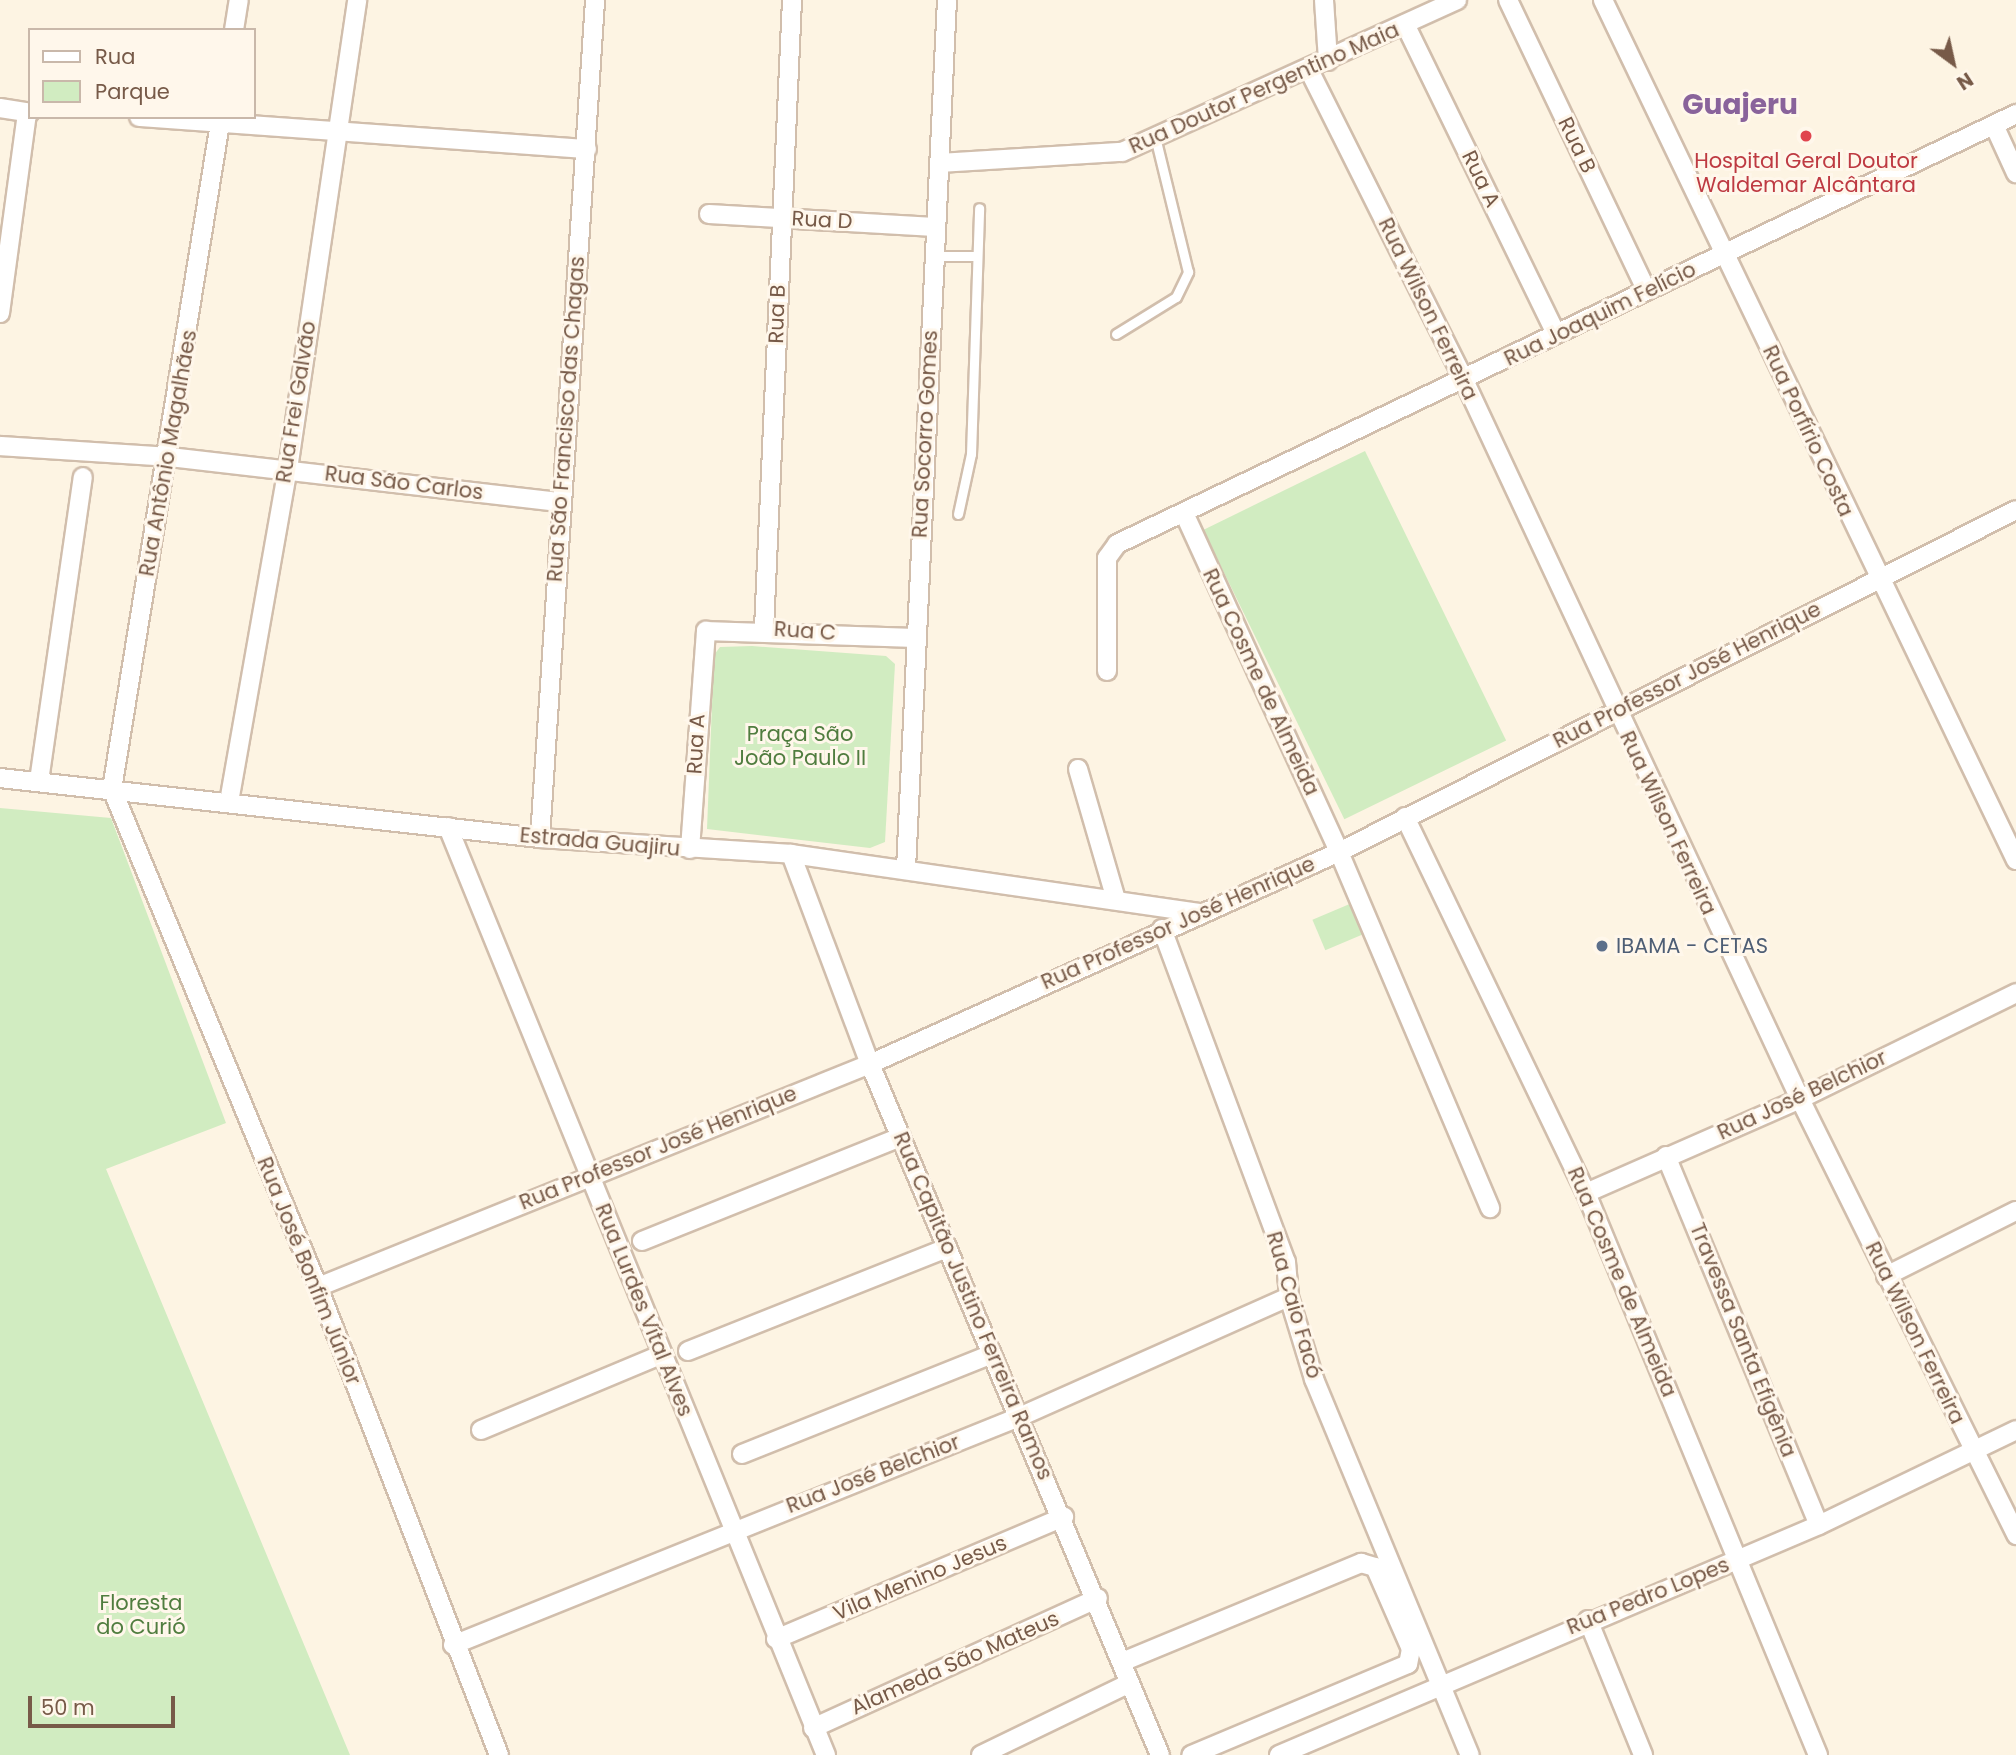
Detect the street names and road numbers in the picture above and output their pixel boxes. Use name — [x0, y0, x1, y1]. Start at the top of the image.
street label: Rua Doutor Pergentino Maia — [1125, 17, 1403, 159]
street label: Rua B — [1553, 113, 1601, 177]
street label: Rua A — [1456, 146, 1506, 212]
street label: Rua D — [791, 206, 853, 234]
street label: Rua Wilson Ferreira — [1373, 214, 1483, 404]
street label: Rua São Francisco das Chagas — [542, 255, 590, 583]
street label: Rua Joaquim Felício — [1500, 257, 1700, 371]
street label: Rua B — [763, 284, 791, 344]
street label: Rua Frei Galvão — [271, 319, 321, 485]
street label: Rua Antônio Magalhães — [134, 328, 202, 578]
street label: Rua Socorro Gomes — [907, 329, 943, 539]
street label: Rua Porfírio Costa — [1757, 341, 1859, 521]
street label: Rua São Carlos — [323, 461, 485, 505]
street label: Rua Cosme de Almeida — [1197, 565, 1325, 799]
street label: Rua Professor José Henrique — [1549, 596, 1825, 754]
street label: Rua C — [773, 616, 837, 646]
street label: Rua A — [682, 713, 710, 775]
street label: Rua Wilson Ferreira — [1614, 727, 1722, 919]
street label: Estrada Guajiru — [519, 822, 681, 862]
street label: Rua Professor José Henrique — [1037, 851, 1319, 995]
street label: Rua José Belchior — [1713, 1045, 1891, 1145]
street label: Rua Professor José Henrique — [516, 1081, 800, 1215]
street label: Rua Capitão Justino Ferreira Ramos — [888, 1128, 1058, 1484]
street label: Rua José Bonfim Júnior — [252, 1153, 366, 1389]
street label: Rua Cosme de Almeida — [1562, 1163, 1682, 1401]
street label: Rua Lurdes Vítal Alves — [590, 1200, 698, 1420]
street label: Travessa Santa Efigênia — [1684, 1219, 1802, 1461]
street label: Rua Caio Facó — [1261, 1229, 1327, 1381]
street label: Rua Wilson Ferreira — [1860, 1238, 1970, 1428]
street label: Rua José Belchior — [783, 1429, 963, 1519]
street label: Vila Menino Jesus — [829, 1530, 1011, 1626]
street label: Rua Pedro Lopes — [1563, 1552, 1733, 1640]
street label: Alameda São Mateus — [847, 1606, 1063, 1720]

